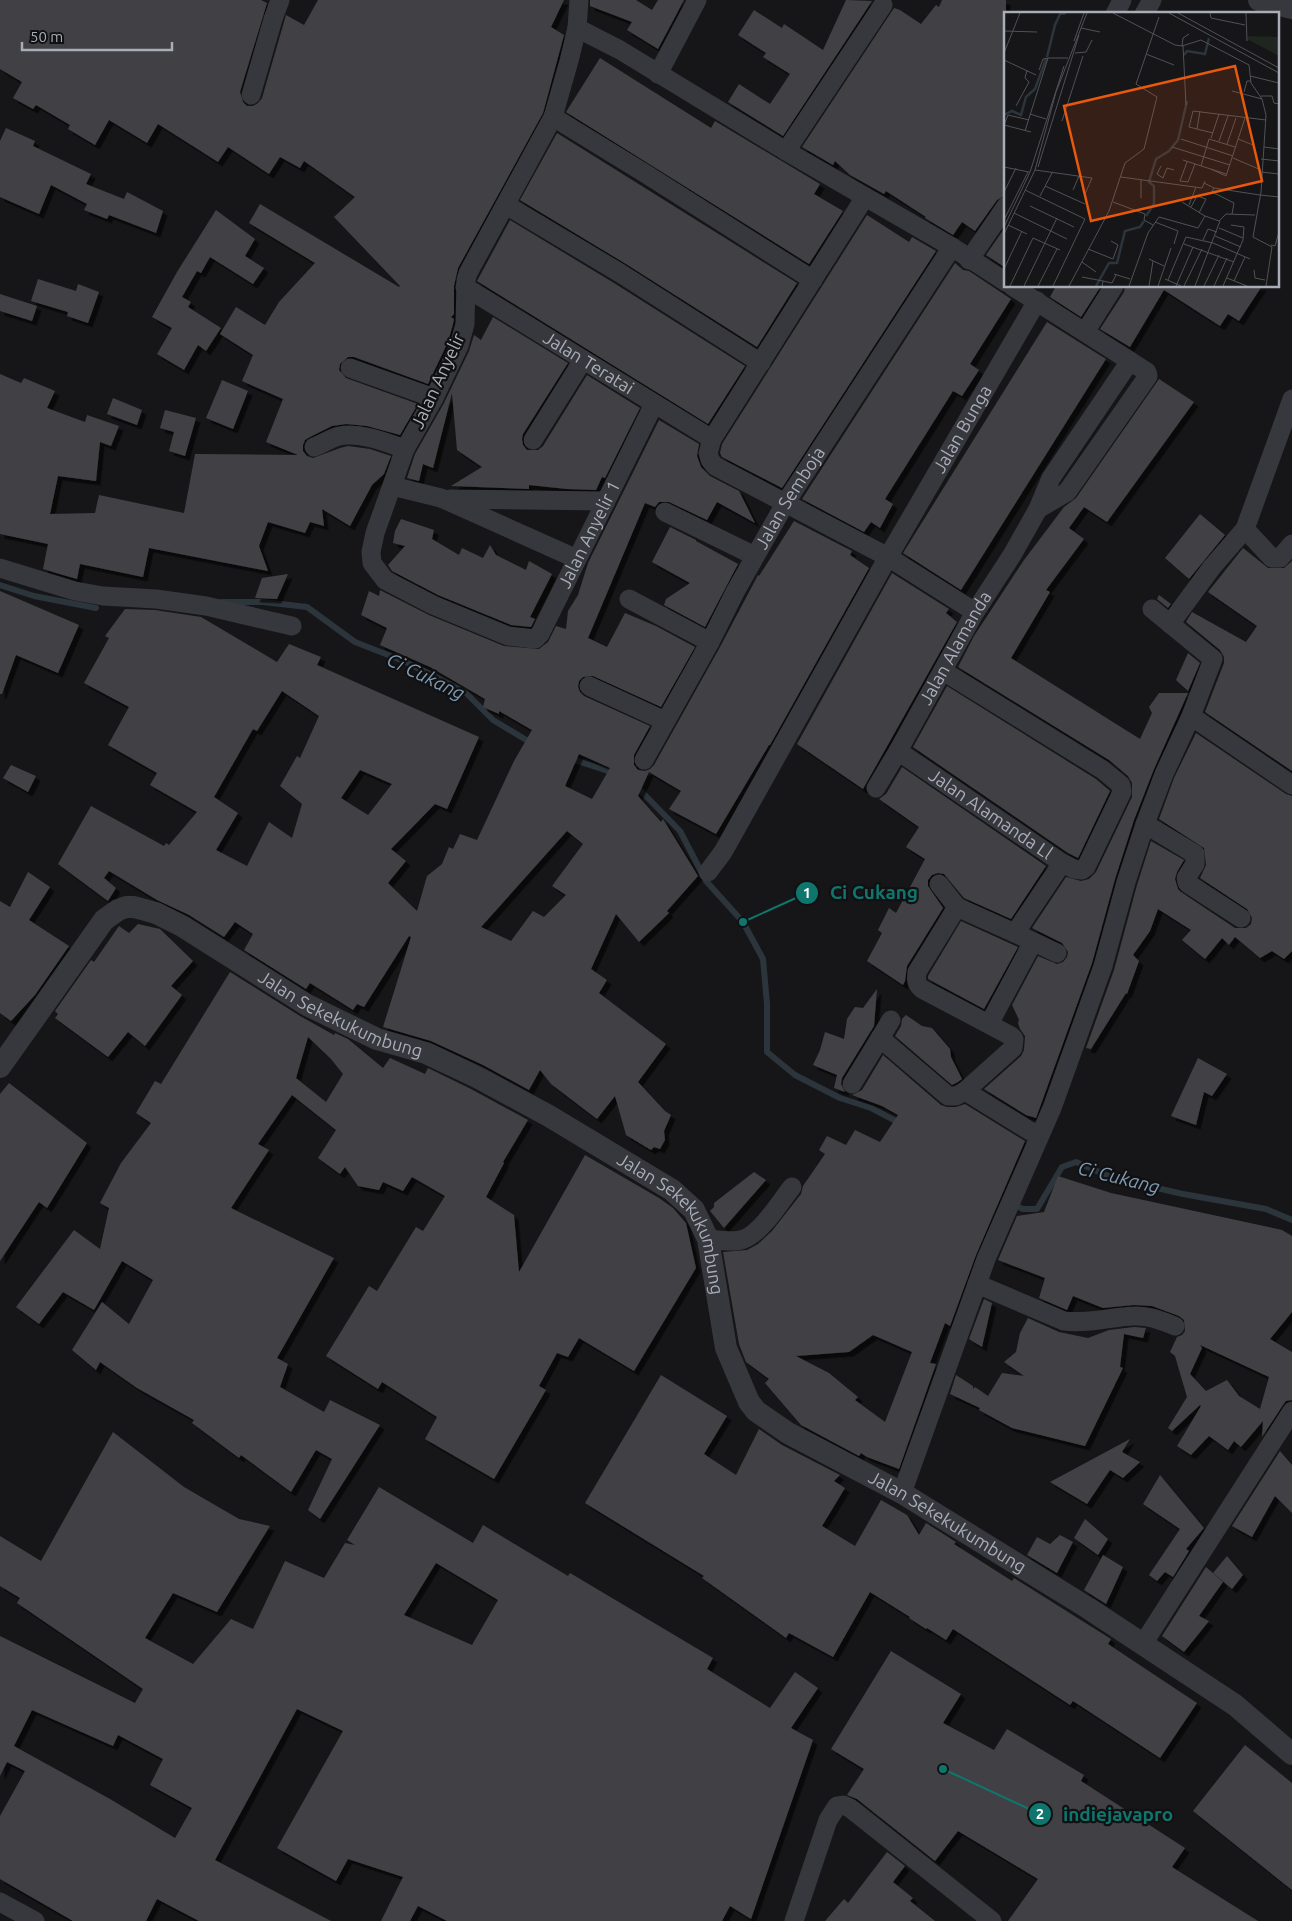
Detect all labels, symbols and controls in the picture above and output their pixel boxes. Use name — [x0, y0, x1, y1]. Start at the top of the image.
inset map — [1004, 12, 1280, 288]
scale bar — [22, 20, 172, 52]
text: 50 m — [30, 28, 63, 45]
street label: Jalan Teratai — [540, 327, 638, 397]
street label: Jalan Anyelir — [406, 330, 468, 431]
street label: Jalan Bunga — [928, 381, 995, 476]
street label: Jalan Semboja — [750, 443, 828, 552]
street label: Jalan Anyelir 1 — [553, 477, 623, 591]
street label: Jalan Alamanda — [915, 587, 995, 708]
water label: Ci Cukang — [384, 648, 468, 704]
street label: Jalan Alamanda Ll — [925, 764, 1057, 863]
callout: Ci Cukang — [795, 876, 928, 910]
text: Ci Cukang — [830, 881, 918, 903]
text: 1 — [803, 884, 811, 901]
street label: Jalan Sekekukumbung — [255, 966, 425, 1061]
street label: Jalan Sekekukumbung — [614, 1148, 728, 1296]
water label: Ci Cukang — [1076, 1156, 1162, 1198]
street label: Jalan Sekekukumbung — [866, 1466, 1030, 1576]
callout: indiejavapro — [1027, 1797, 1183, 1831]
text: indiejavapro — [1063, 1803, 1173, 1825]
text: 2 — [1036, 1805, 1044, 1822]

